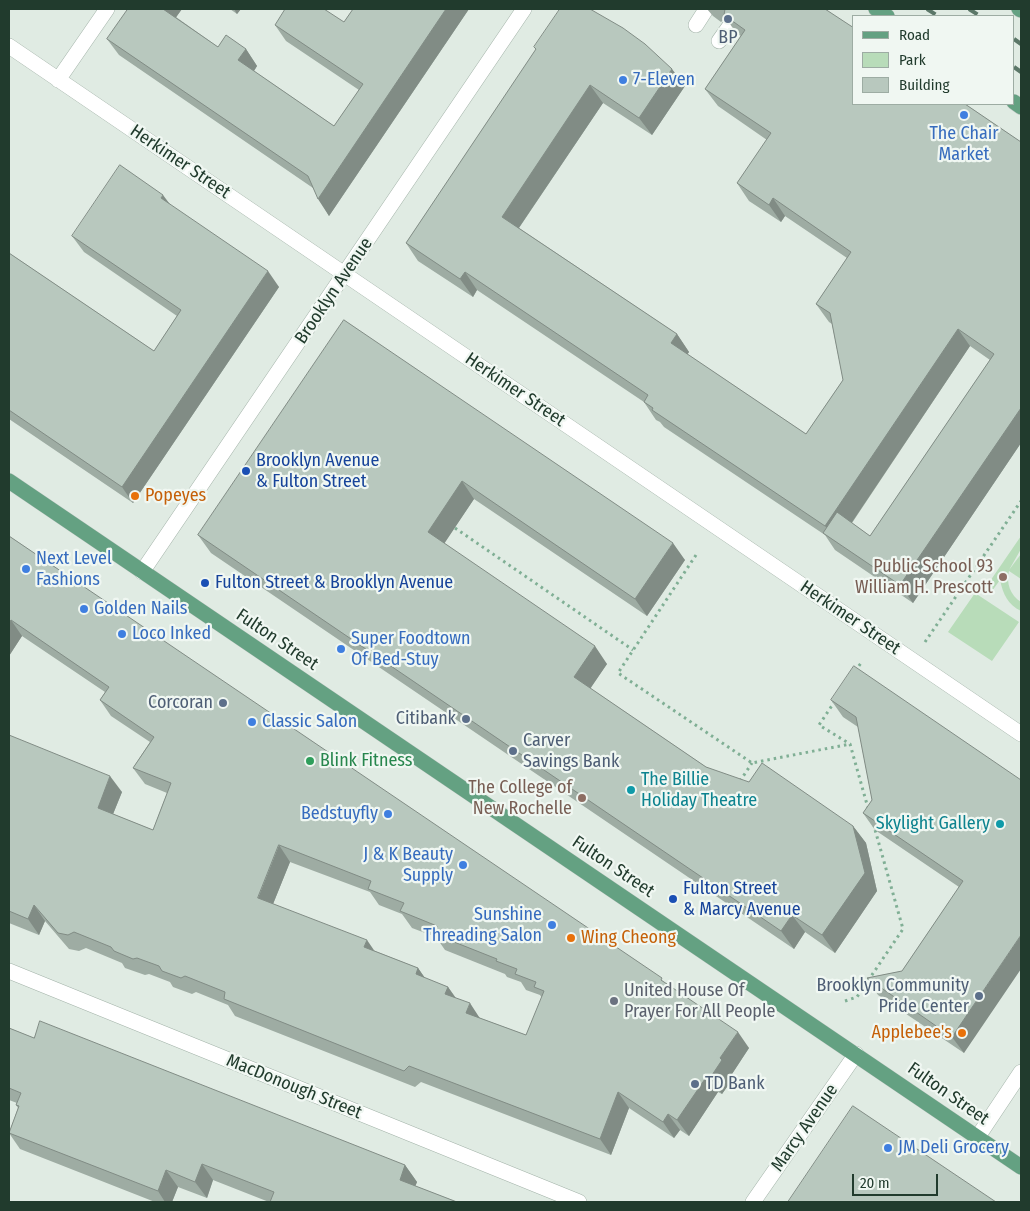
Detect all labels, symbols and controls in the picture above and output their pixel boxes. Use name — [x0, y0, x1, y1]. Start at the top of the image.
marker: BP — [722, 13, 734, 25]
legend — [852, 15, 1015, 105]
text: Road — [899, 26, 930, 44]
place label: BP — [718, 27, 738, 49]
text: Park — [899, 51, 926, 69]
place label: 7-Eleven — [633, 69, 695, 91]
marker: 7-Eleven — [617, 74, 629, 86]
text: Building — [899, 76, 950, 94]
marker: The Chair Market — [958, 109, 970, 121]
street label: Herkimer Street — [126, 120, 234, 204]
place label: The Chair Market — [929, 123, 999, 166]
street label: Brooklyn Avenue — [291, 234, 377, 348]
street label: Herkimer Street — [461, 348, 569, 432]
place label: Brooklyn Avenue & Fulton Street — [256, 450, 379, 492]
marker: Brooklyn Avenue & Fulton Street — [240, 465, 252, 477]
place label: Popeyes — [145, 485, 206, 507]
marker: Popeyes — [129, 490, 141, 502]
place label: Next Level Fashions — [36, 548, 112, 590]
place label: Public School 93 William H. Prescott — [855, 556, 993, 598]
marker: Next Level Fashions — [20, 563, 32, 575]
marker: Public School 93 William H. Prescott — [997, 571, 1009, 583]
place label: Fulton Street & Brooklyn Avenue — [215, 572, 453, 594]
street label: Herkimer Street — [796, 576, 904, 660]
marker: Fulton Street & Brooklyn Avenue — [199, 577, 211, 589]
place label: Golden Nails — [94, 598, 187, 620]
marker: Golden Nails — [78, 603, 90, 615]
street label: Fulton Street — [232, 605, 322, 675]
place label: Loco Inked — [132, 623, 211, 645]
marker: Loco Inked — [116, 628, 128, 640]
place label: Super Foodtown Of Bed-Stuy — [351, 628, 471, 670]
marker: Super Foodtown Of Bed-Stuy — [335, 643, 347, 655]
place label: Corcoran — [148, 692, 213, 714]
marker: Corcoran — [217, 697, 229, 709]
place label: Citibank — [396, 708, 456, 730]
place label: Classic Salon — [262, 711, 357, 733]
marker: Citibank — [460, 713, 472, 725]
marker: Classic Salon — [246, 716, 258, 728]
place label: Carver Savings Bank — [523, 730, 619, 772]
marker: Carver Savings Bank — [507, 745, 519, 757]
place label: Blink Fitness — [320, 750, 413, 772]
marker: Blink Fitness — [304, 755, 316, 767]
place label: The Billie Holiday Theatre — [641, 769, 757, 812]
place label: The College of New Rochelle — [468, 777, 572, 820]
marker: The Billie Holiday Theatre — [625, 784, 637, 796]
marker: The College of New Rochelle — [576, 792, 588, 804]
place label: Bedstuyfly — [301, 803, 378, 825]
marker: Bedstuyfly — [382, 808, 394, 820]
place label: Skylight Gallery — [876, 813, 990, 835]
marker: Skylight Gallery — [994, 818, 1006, 830]
street label: Fulton Street — [568, 832, 658, 902]
place label: J & K Beauty Supply — [363, 844, 453, 886]
marker: J & K Beauty Supply — [457, 859, 469, 871]
place label: Fulton Street & Marcy Avenue — [683, 878, 801, 921]
marker: Fulton Street & Marcy Avenue — [667, 893, 679, 905]
place label: Sunshine Threading Salon — [423, 904, 542, 946]
marker: Sunshine Threading Salon — [546, 919, 558, 931]
place label: Wing Cheong — [581, 927, 676, 949]
marker: Wing Cheong — [565, 932, 577, 944]
place label: Brooklyn Community Pride Center — [817, 975, 969, 1018]
place label: United House Of Prayer For All People — [624, 980, 775, 1022]
marker: Brooklyn Community Pride Center — [973, 990, 985, 1002]
marker: United House Of Prayer For All People — [608, 995, 620, 1007]
place label: Applebee's — [872, 1022, 952, 1044]
marker: Applebee's — [956, 1027, 968, 1039]
street label: MacDonough Street — [223, 1050, 365, 1124]
street label: Fulton Street — [903, 1058, 993, 1130]
place label: TD Bank — [705, 1073, 765, 1095]
marker: TD Bank — [689, 1078, 701, 1090]
street label: Marcy Avenue — [767, 1080, 843, 1176]
place label: JM Deli Grocery — [898, 1137, 1009, 1159]
marker: JM Deli Grocery — [882, 1142, 894, 1154]
scale bar — [855, 1164, 941, 1196]
text: 20 m — [860, 1174, 890, 1192]

